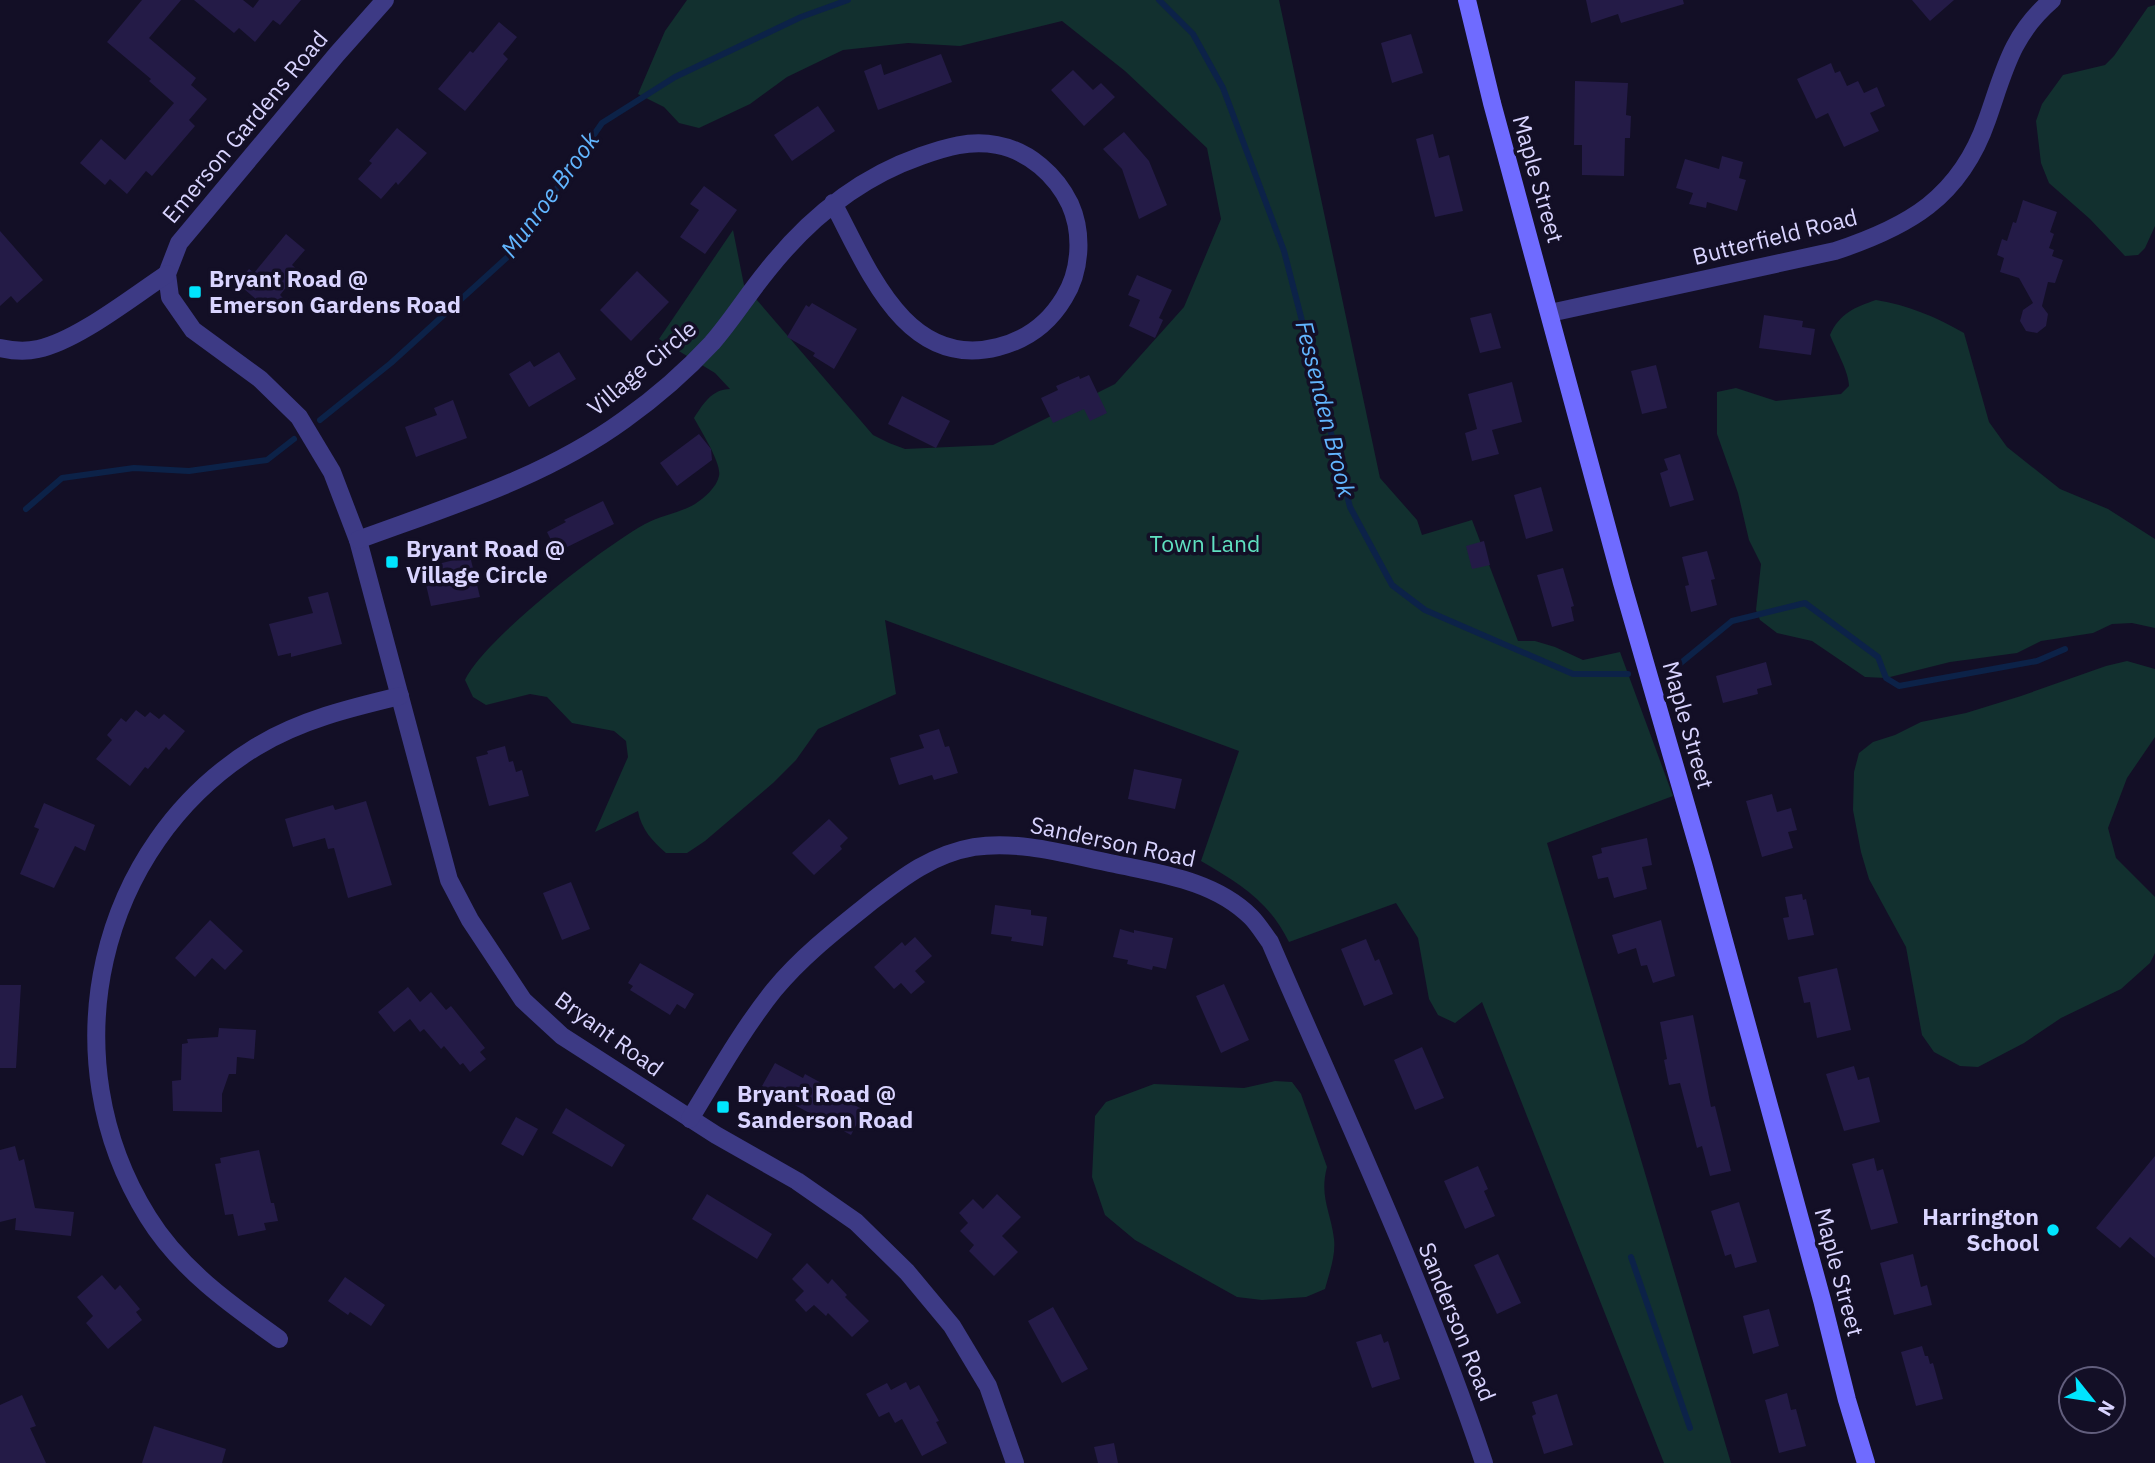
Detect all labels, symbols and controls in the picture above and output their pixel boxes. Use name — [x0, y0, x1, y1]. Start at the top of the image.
street label: Emerson Gardens Road — [155, 24, 334, 229]
street label: Maple Street — [1506, 111, 1572, 246]
water label: Munroe Brook — [493, 125, 606, 264]
street label: Butterfield Road — [1689, 201, 1860, 271]
place label: Bryant Road @ Emerson Gardens Road — [209, 263, 461, 319]
marker: Bryant Road @ Emerson Gardens Road — [187, 284, 203, 300]
street label: Village Circle — [581, 313, 702, 422]
water label: Fessenden Brook — [1289, 317, 1364, 501]
park label: Town Land — [1150, 528, 1260, 558]
place label: Bryant Road @ Village Circle — [406, 533, 565, 589]
marker: Bryant Road @ Village Circle — [384, 554, 400, 570]
street label: Maple Street — [1656, 657, 1722, 792]
street label: Sanderson Road — [1028, 809, 1199, 873]
street label: Bryant Road — [550, 984, 670, 1083]
place label: Bryant Road @ Sanderson Road — [737, 1078, 913, 1134]
marker: Bryant Road @ Sanderson Road — [715, 1099, 731, 1115]
place label: Harrington School — [1922, 1201, 2039, 1257]
street label: Maple Street — [1808, 1204, 1871, 1339]
marker: Harrington School — [2045, 1222, 2061, 1238]
street label: Sanderson Road — [1412, 1238, 1503, 1405]
north arrow — [2057, 1365, 2127, 1435]
text: N — [2093, 1397, 2121, 1420]

